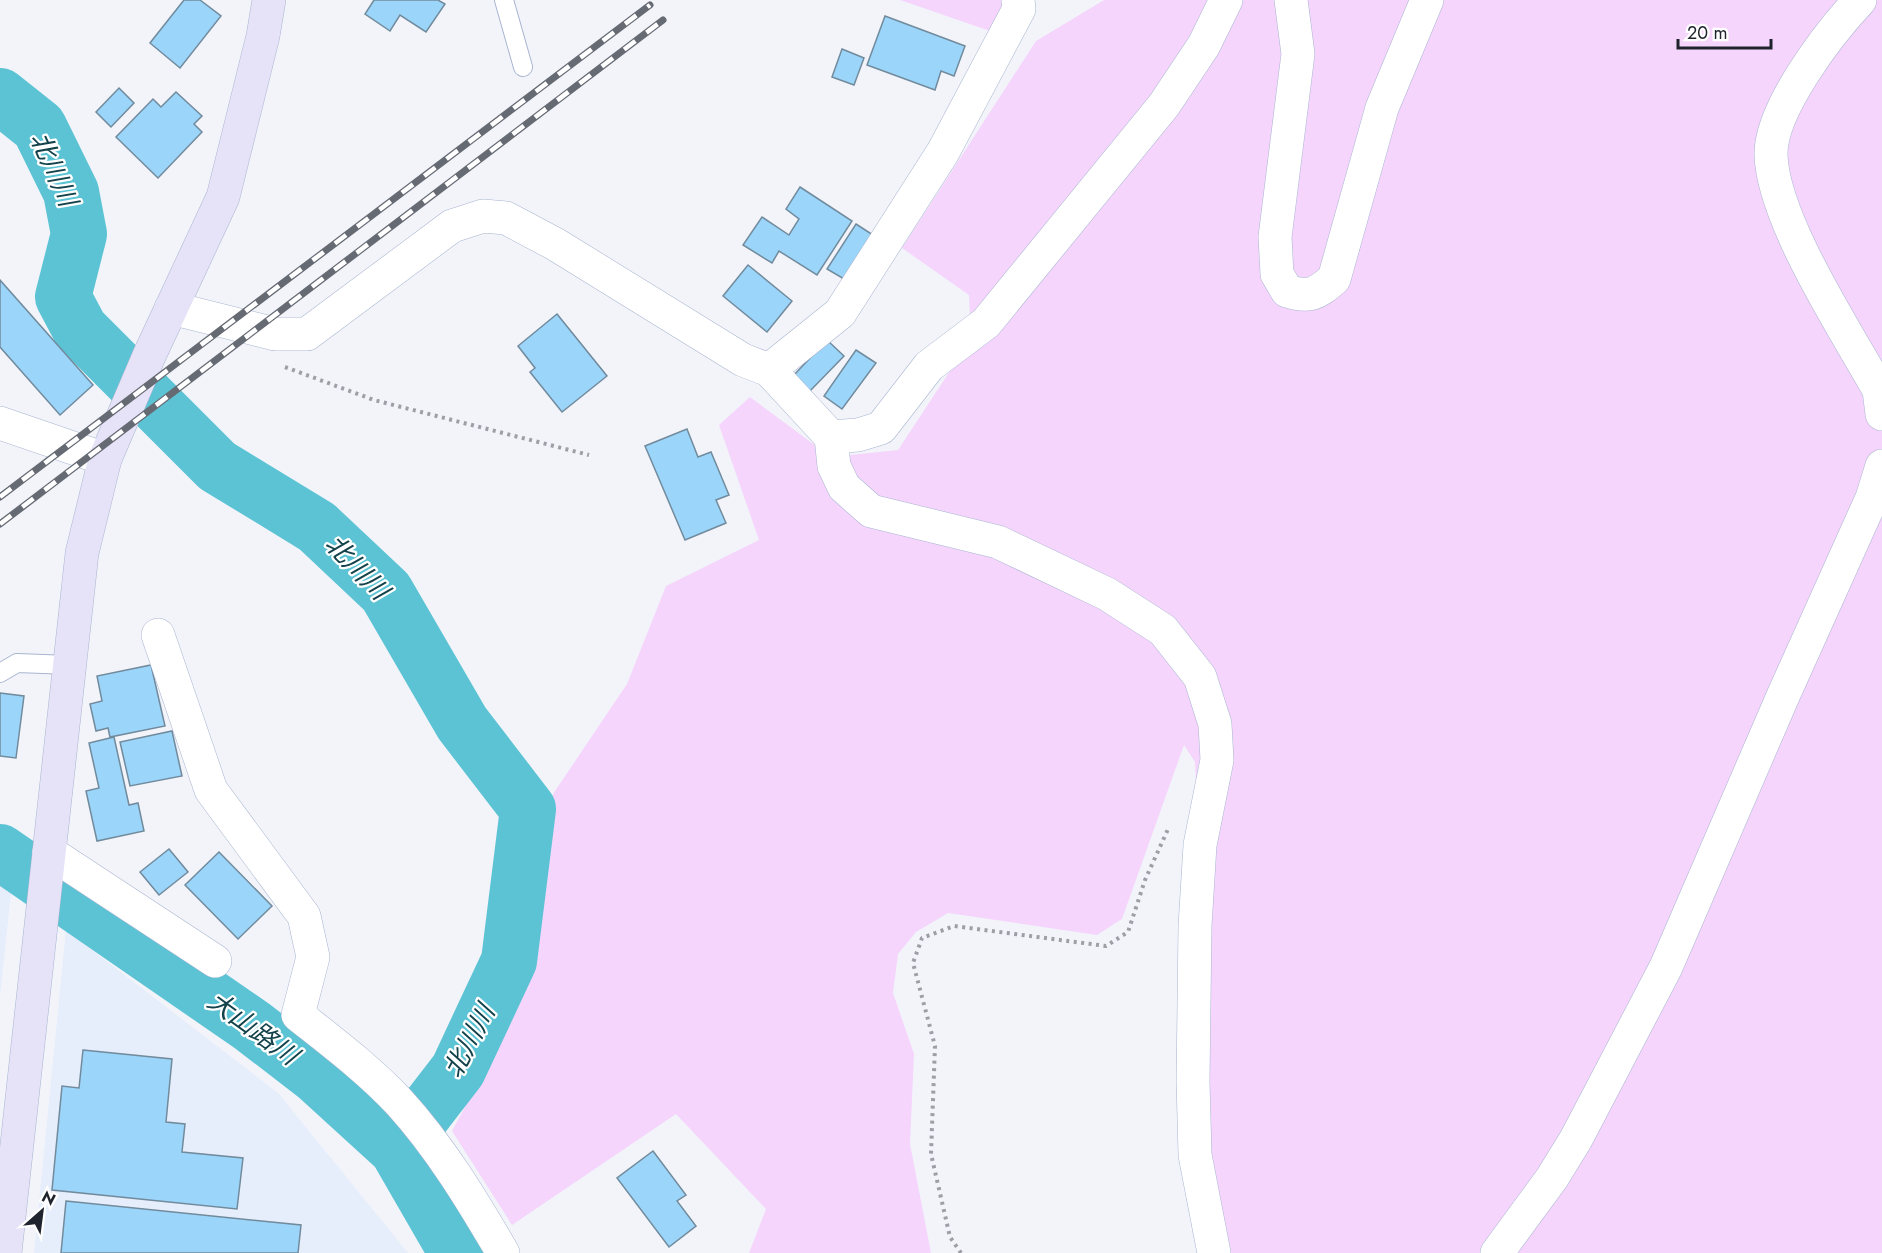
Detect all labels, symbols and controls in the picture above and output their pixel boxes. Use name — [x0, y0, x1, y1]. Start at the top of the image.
scale bar — [1678, 12, 1771, 50]
text: 20 m — [1687, 20, 1727, 46]
water label: 北川川 — [21, 126, 88, 215]
water label: 北川川 — [316, 526, 400, 610]
water label: 大山路川 — [200, 982, 309, 1076]
water label: 北川川 — [434, 995, 505, 1084]
north arrow — [12, 1181, 72, 1241]
text: N — [38, 1185, 60, 1211]

